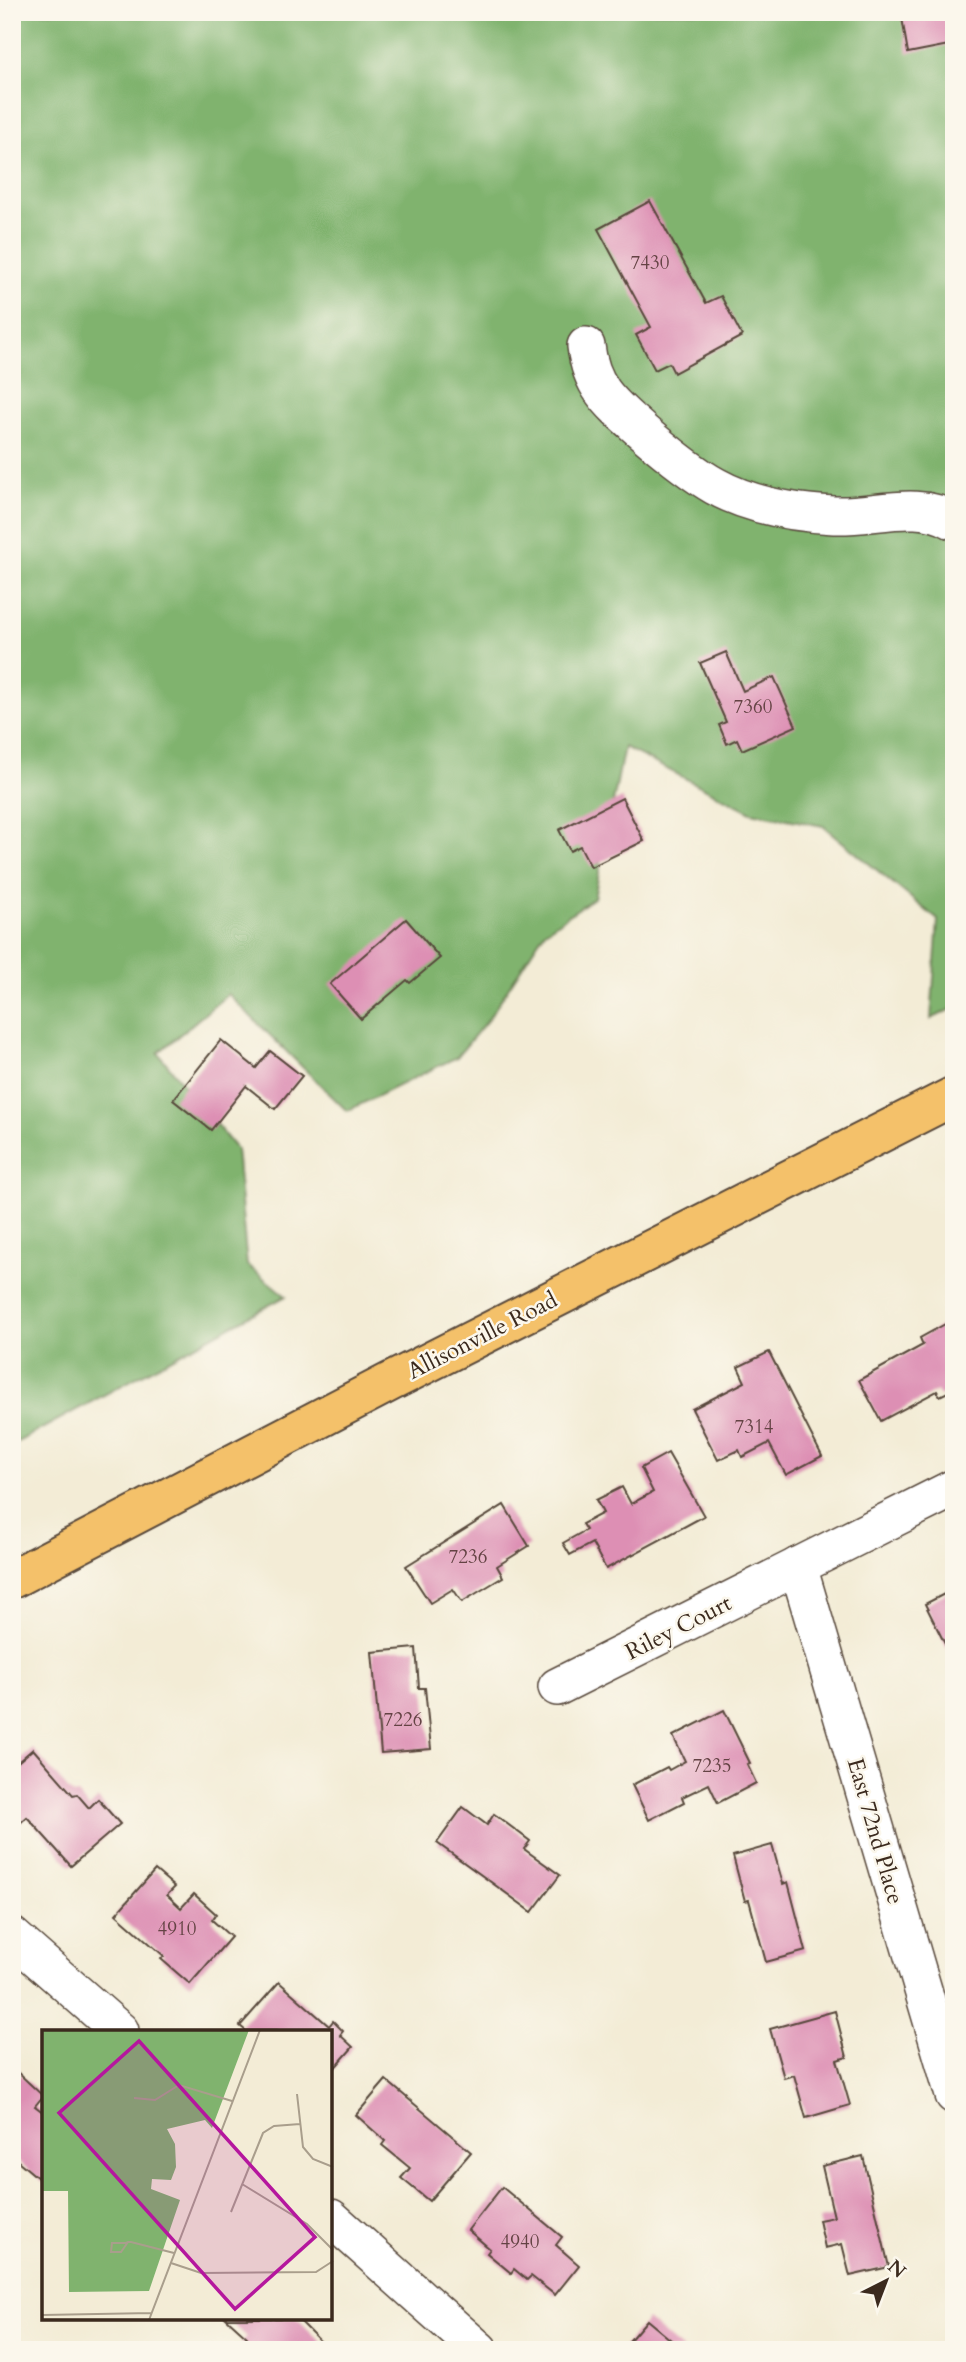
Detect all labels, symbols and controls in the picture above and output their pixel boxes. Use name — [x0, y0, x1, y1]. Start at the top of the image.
house number: 7430 — [631, 250, 670, 276]
house number: 7360 — [734, 694, 773, 720]
street label: Allisonville Road — [402, 1284, 563, 1387]
house number: 7314 — [735, 1414, 774, 1440]
house number: 7236 — [449, 1544, 487, 1570]
street label: Riley Court — [620, 1587, 737, 1667]
house number: 7226 — [384, 1707, 422, 1733]
house number: 7235 — [693, 1753, 731, 1779]
street label: East 72nd Place — [840, 1754, 911, 1908]
house number: 4910 — [158, 1916, 197, 1942]
inset map — [42, 2030, 332, 2320]
house number: 4940 — [501, 2229, 540, 2255]
north arrow — [850, 2246, 920, 2316]
text: N — [882, 2254, 912, 2285]

